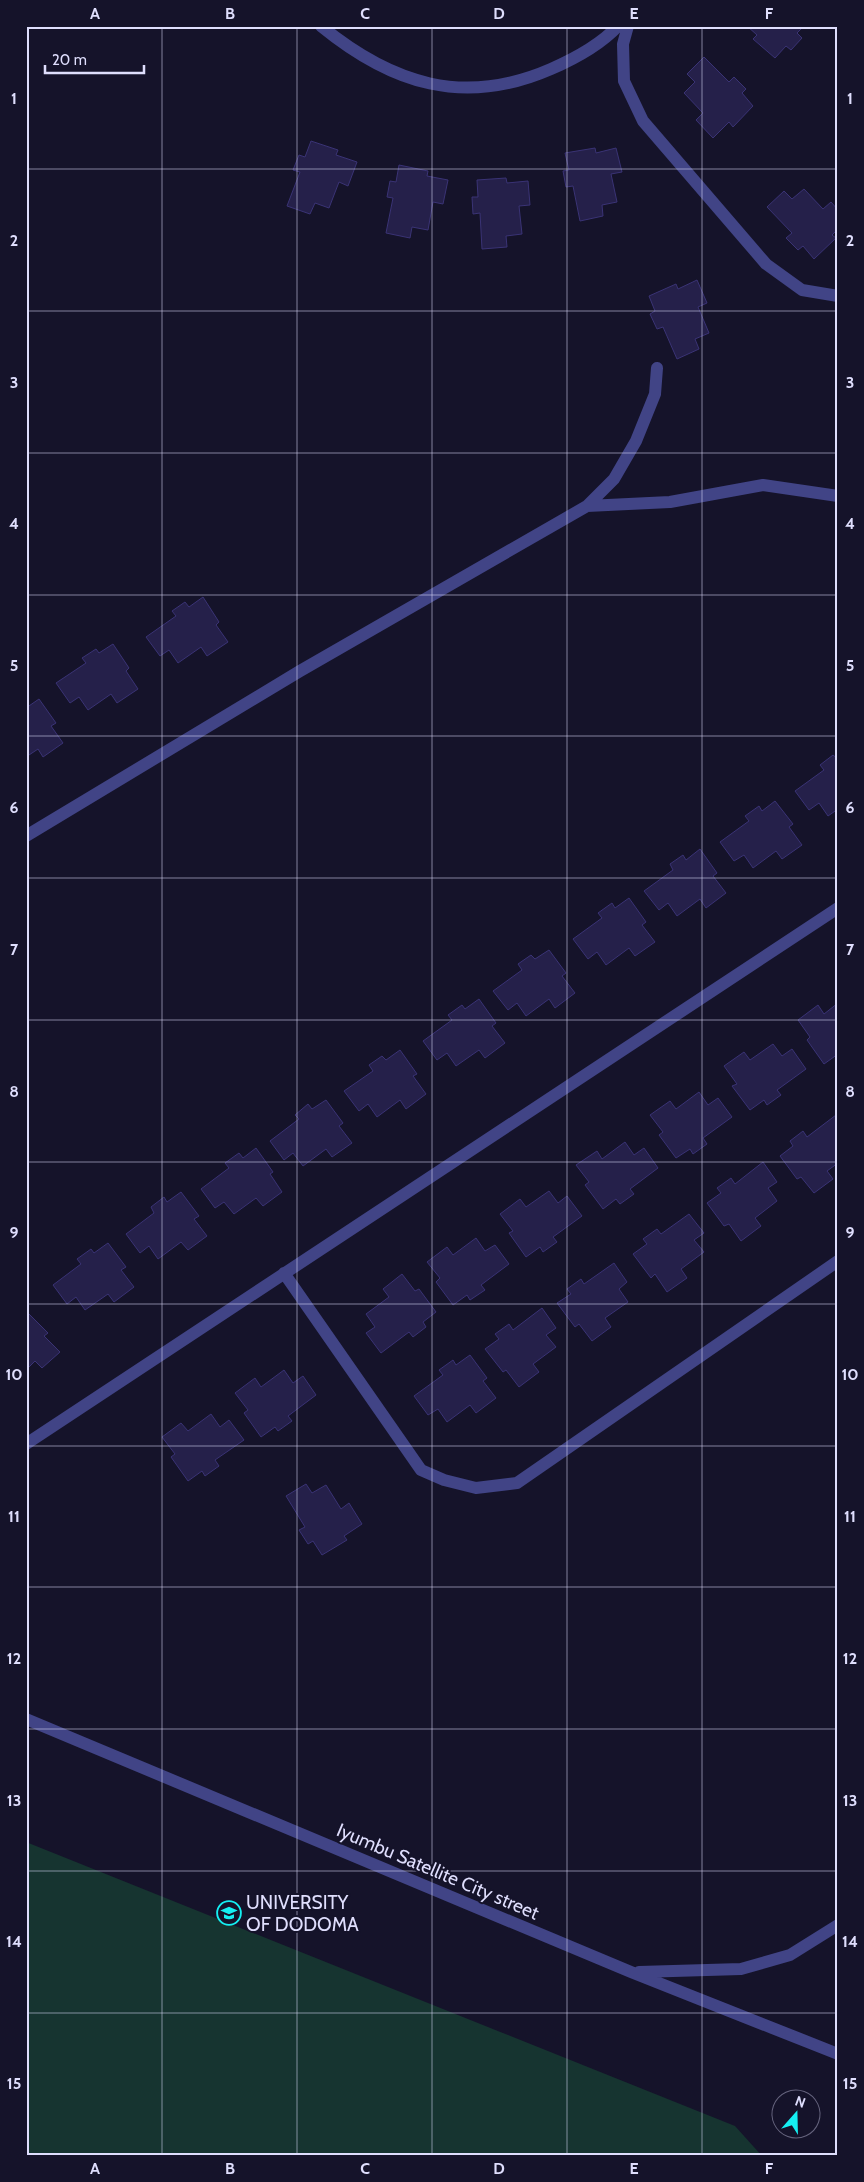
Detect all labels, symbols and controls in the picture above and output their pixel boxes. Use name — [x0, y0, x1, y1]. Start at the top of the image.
text: A — [90, 4, 100, 23]
text: B — [225, 4, 235, 23]
text: C — [360, 4, 370, 23]
text: D — [493, 4, 505, 23]
text: E — [629, 4, 639, 23]
text: F — [765, 4, 774, 23]
scale bar — [45, 42, 144, 74]
text: 20 m — [52, 51, 87, 69]
text: 1 — [11, 89, 17, 108]
text: 1 — [847, 89, 853, 108]
text: 2 — [10, 231, 18, 250]
text: 2 — [846, 231, 854, 250]
text: 3 — [10, 373, 18, 392]
text: 3 — [846, 373, 854, 392]
text: 4 — [9, 514, 19, 533]
text: 4 — [845, 514, 855, 533]
text: 5 — [10, 656, 18, 675]
text: 5 — [846, 656, 854, 675]
text: 6 — [10, 798, 19, 817]
text: 6 — [846, 798, 855, 817]
text: 7 — [10, 940, 19, 959]
text: 7 — [846, 940, 855, 959]
text: 8 — [9, 1082, 19, 1101]
text: 8 — [845, 1082, 855, 1101]
text: 9 — [10, 1223, 19, 1242]
text: 9 — [846, 1223, 855, 1242]
text: 10 — [5, 1365, 23, 1384]
text: 10 — [841, 1365, 859, 1384]
text: 11 — [8, 1507, 20, 1526]
text: 11 — [844, 1507, 856, 1526]
text: 12 — [7, 1649, 21, 1668]
text: 12 — [843, 1649, 857, 1668]
text: 13 — [7, 1791, 21, 1810]
text: 13 — [843, 1791, 857, 1810]
street label: Iyumbu Satellite City street — [333, 1818, 543, 1925]
place label: UNIVERSITY OF DODOMA — [246, 1891, 359, 1936]
school or university icon: UNIVERSITY OF DODOMA — [216, 1900, 242, 1926]
text: 14 — [6, 1932, 22, 1951]
text: 14 — [842, 1932, 858, 1951]
text: 15 — [7, 2074, 21, 2093]
text: 15 — [843, 2074, 857, 2093]
north arrow — [772, 2090, 822, 2140]
text: N — [793, 2092, 808, 2112]
text: A — [90, 2159, 100, 2178]
text: B — [225, 2159, 235, 2178]
text: C — [360, 2159, 370, 2178]
text: D — [493, 2159, 505, 2178]
text: E — [629, 2159, 639, 2178]
text: F — [765, 2159, 774, 2178]

